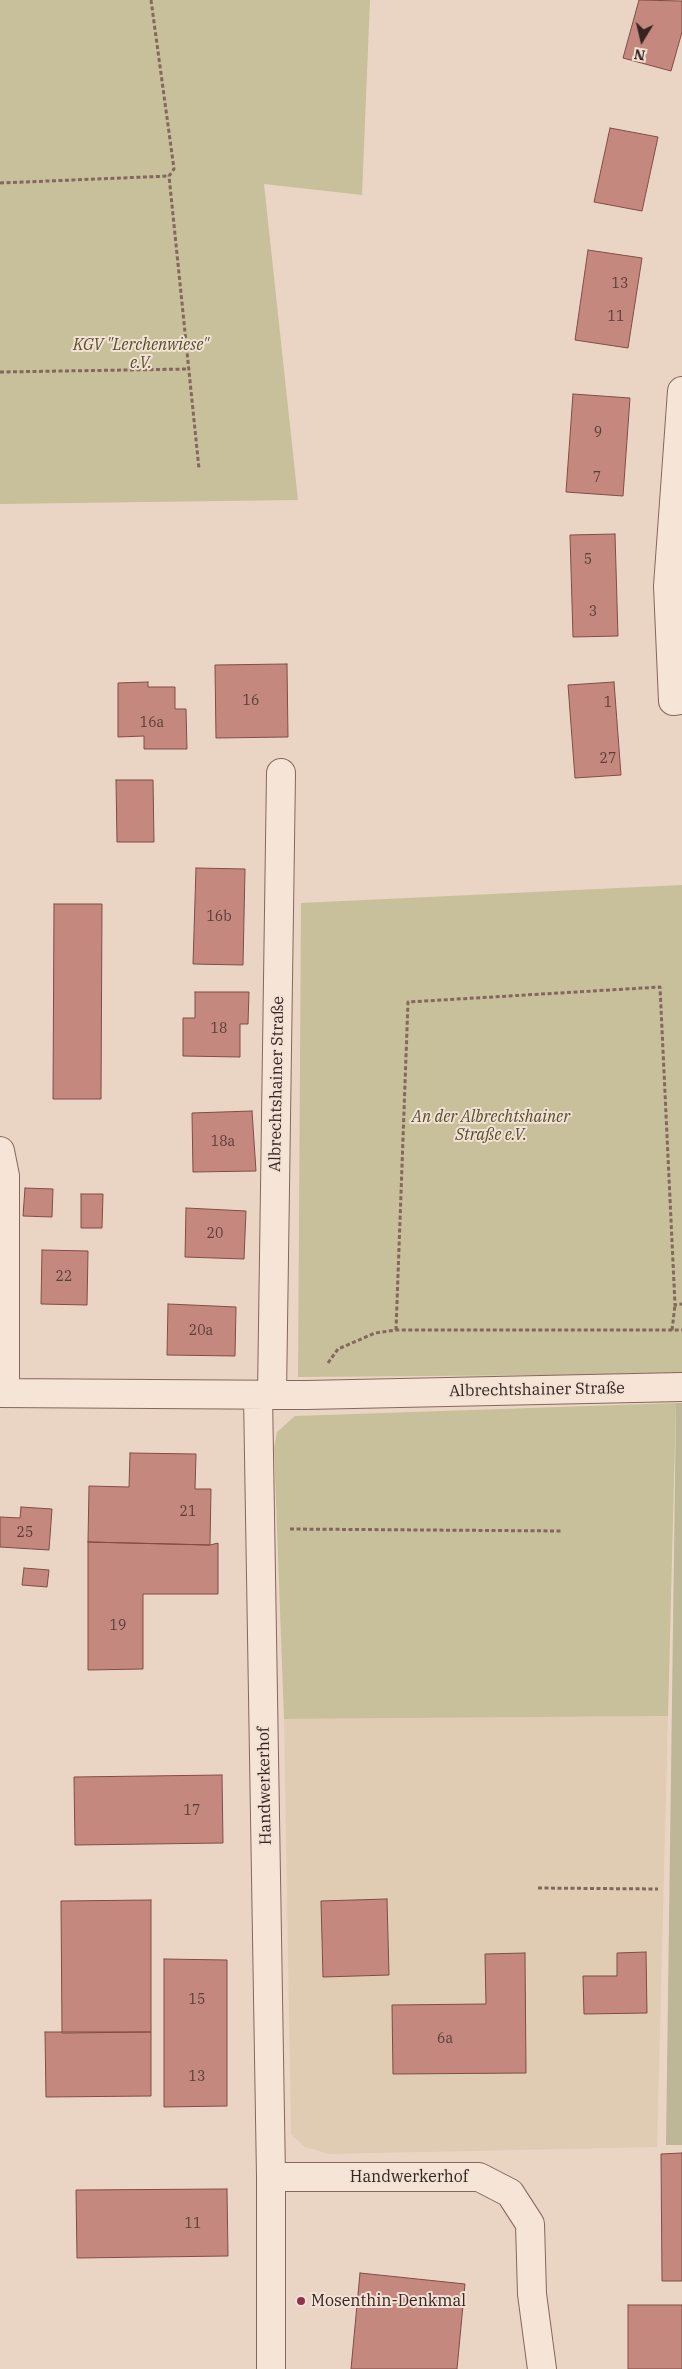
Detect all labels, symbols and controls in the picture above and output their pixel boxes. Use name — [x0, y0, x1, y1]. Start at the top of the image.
north arrow — [617, 15, 667, 65]
text: N — [633, 45, 647, 65]
house number: 13 — [612, 276, 628, 292]
house number: 11 — [608, 309, 624, 325]
park label: KGV "Lerchenwiese" e.V. — [73, 335, 209, 373]
house number: 9 — [594, 425, 602, 441]
house number: 7 — [593, 470, 601, 486]
house number: 5 — [584, 552, 592, 568]
house number: 3 — [589, 604, 597, 620]
house number: 16 — [243, 693, 259, 709]
house number: 1 — [604, 695, 612, 711]
house number: 16a — [140, 715, 164, 731]
house number: 27 — [600, 751, 616, 767]
house number: 16b — [206, 909, 232, 925]
street label: Albrechtshainer Straße — [266, 996, 288, 1172]
house number: 18 — [211, 1021, 227, 1037]
park label: An der Albrechtshainer Straße e.V. — [412, 1107, 570, 1145]
house number: 18a — [211, 1134, 235, 1150]
house number: 20 — [207, 1226, 223, 1242]
house number: 22 — [56, 1269, 72, 1285]
house number: 20a — [189, 1323, 213, 1339]
street label: Albrechtshainer Straße — [449, 1379, 625, 1401]
house number: 21 — [180, 1504, 196, 1520]
house number: 25 — [17, 1525, 33, 1541]
house number: 19 — [110, 1618, 126, 1634]
street label: Handwerkerhof — [254, 1727, 276, 1845]
house number: 17 — [184, 1803, 200, 1819]
house number: 15 — [189, 1992, 205, 2008]
house number: 6a — [437, 2031, 453, 2047]
house number: 13 — [189, 2069, 205, 2085]
street label: Handwerkerhof — [350, 2167, 468, 2187]
house number: 11 — [185, 2216, 201, 2232]
place label: Mosenthin-Denkmal — [311, 2291, 466, 2311]
marker: Mosenthin-Denkmal — [295, 2295, 307, 2307]

